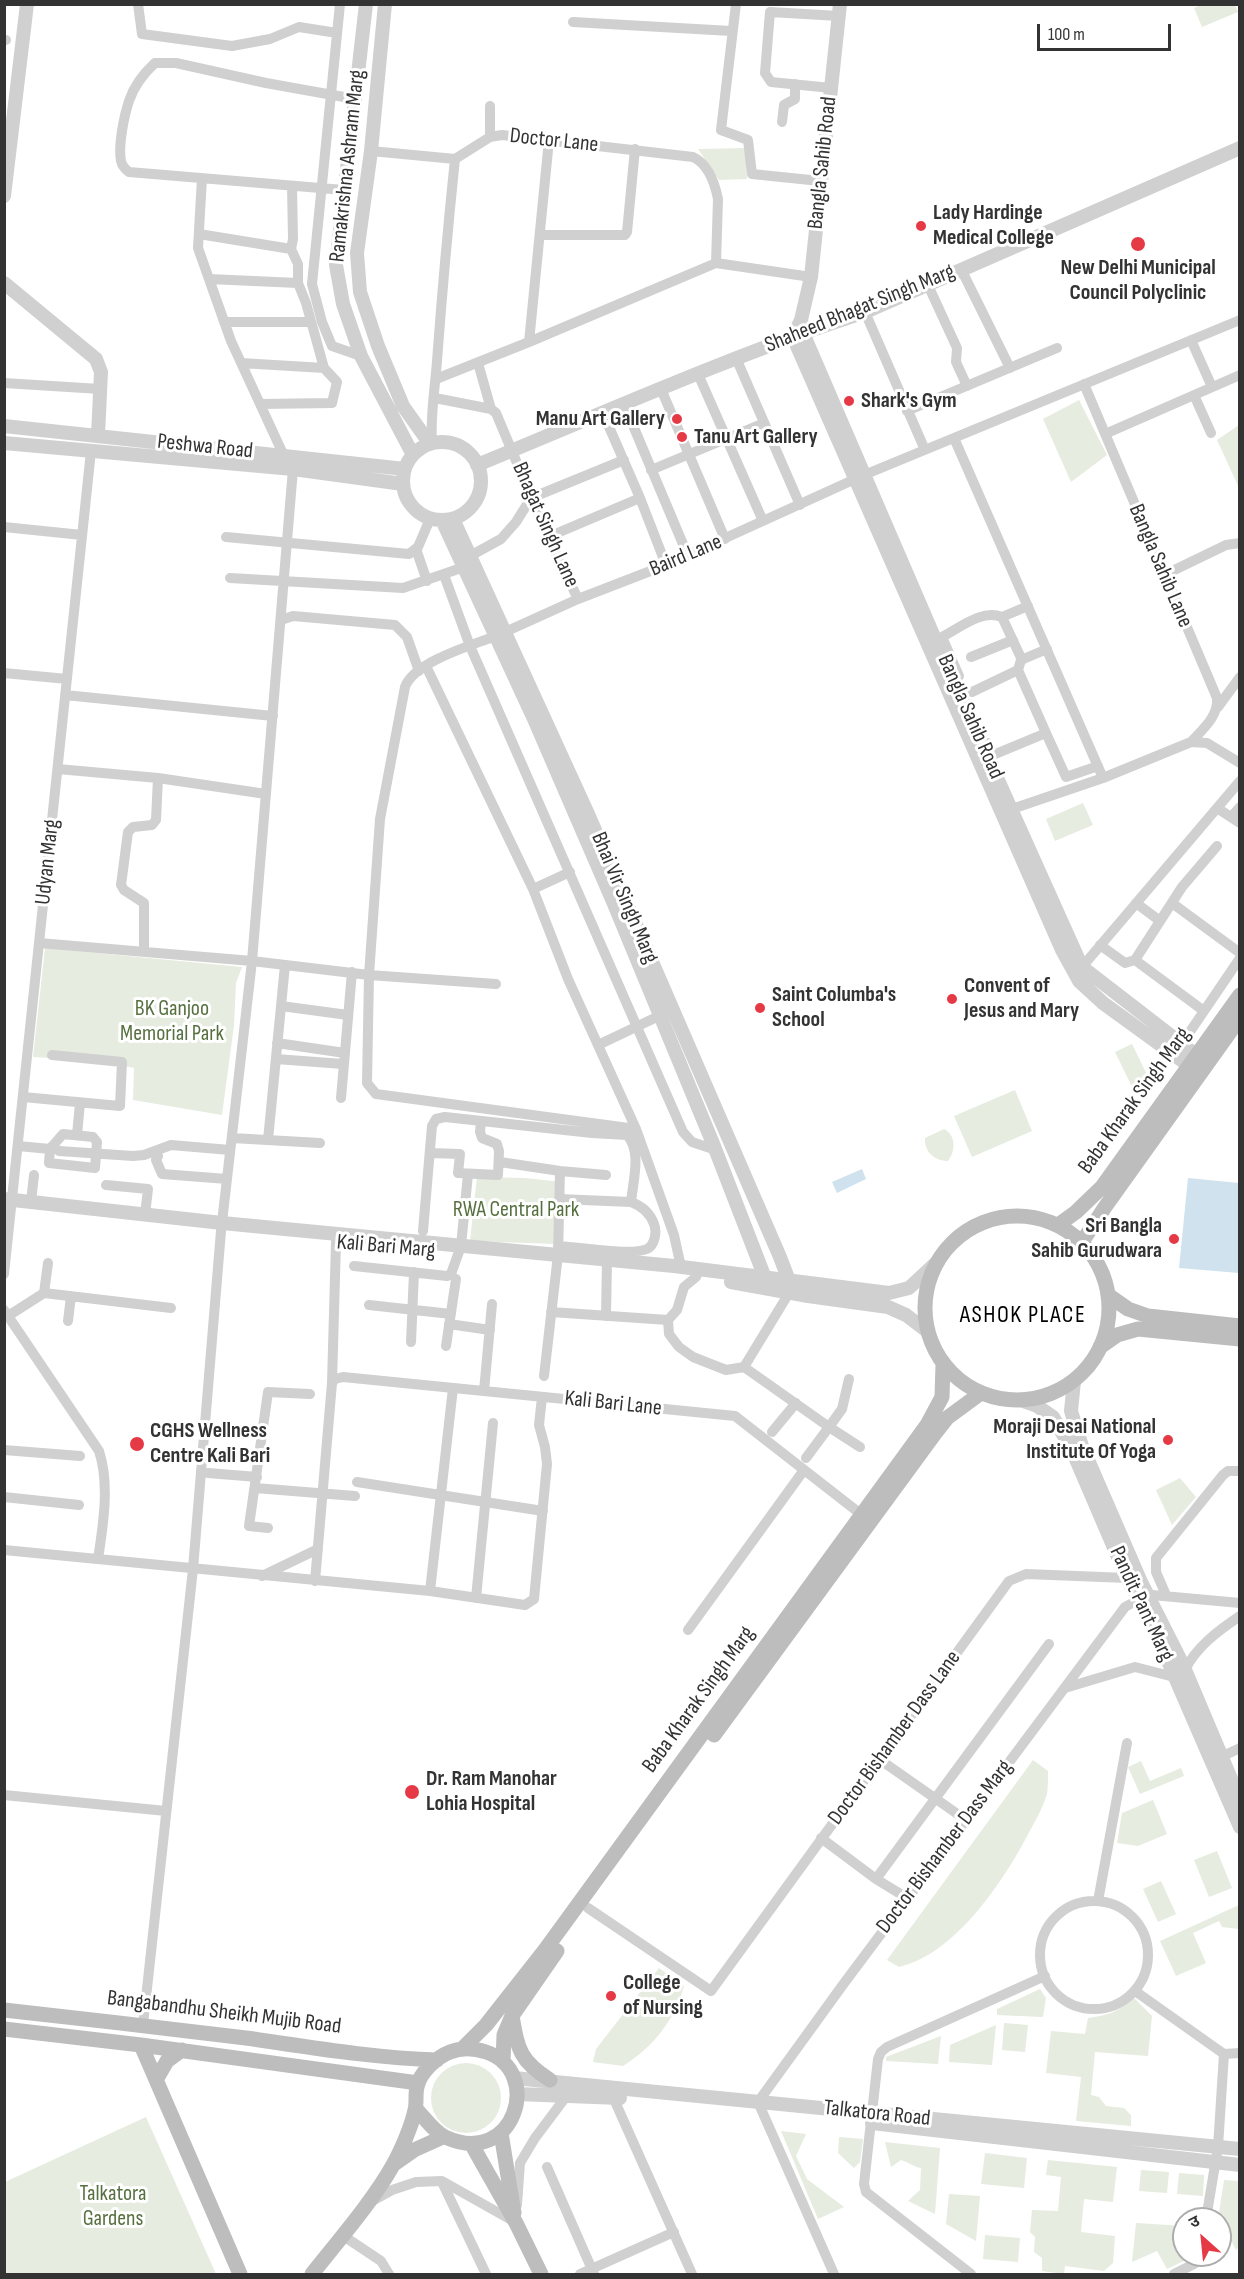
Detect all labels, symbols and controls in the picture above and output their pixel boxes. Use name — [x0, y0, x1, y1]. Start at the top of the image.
scale bar — [1040, 12, 1174, 50]
text: 100 m — [1048, 24, 1085, 45]
street label: Ramakrishna Ashram Marg — [325, 68, 371, 264]
street label: Bangla Sahib Road — [803, 95, 843, 231]
street label: Doctor Lane — [508, 123, 600, 159]
place label: Lady Hardinge Medical College — [933, 200, 1054, 252]
marker: Lady Hardinge Medical College — [914, 219, 928, 233]
marker: New Delhi Municipal Council Polyclinic — [1129, 235, 1147, 253]
place label: New Delhi Municipal Council Polyclinic — [1060, 255, 1216, 306]
street label: Shaheed Bhagat Singh Marg — [761, 259, 959, 359]
place label: Shark's Gym — [861, 388, 957, 414]
marker: Shark's Gym — [842, 394, 856, 408]
place label: Manu Art Gallery — [536, 406, 665, 432]
marker: Manu Art Gallery — [670, 412, 684, 426]
place label: Tanu Art Gallery — [694, 424, 818, 450]
street label: Peshwa Road — [156, 429, 254, 465]
marker: Tanu Art Gallery — [675, 430, 689, 444]
street label: Bhagat Singh Lane — [506, 458, 584, 592]
street label: Bangla Sahib Lane — [1122, 500, 1198, 632]
street label: Baird Lane — [646, 529, 726, 583]
street label: Bangla Sahib Road — [931, 651, 1009, 783]
street label: Udyan Marg — [30, 818, 66, 906]
street label: Bhai Vir Singh Marg — [585, 829, 663, 967]
place label: Convent of Jesus and Mary — [964, 973, 1079, 1024]
place label: Saint Columba's School — [772, 982, 896, 1034]
marker: Convent of Jesus and Mary — [945, 992, 959, 1006]
park label: BK Ganjoo Memorial Park — [120, 996, 224, 1048]
marker: Saint Columba's School — [753, 1001, 767, 1015]
street label: Baba Kharak Singh Marg — [1073, 1023, 1197, 1179]
park label: RWA Central Park — [453, 1197, 579, 1223]
place label: Sri Bangla Sahib Gurudwara — [1031, 1213, 1162, 1264]
street label: Kali Bari Marg — [336, 1230, 436, 1264]
marker: Sri Bangla Sahib Gurudwara — [1167, 1232, 1181, 1246]
district label: ASHOK PLACE — [960, 1302, 1086, 1330]
street label: Kali Bari Lane — [563, 1386, 663, 1422]
place label: Moraji Desai National Institute Of Yoga — [993, 1414, 1156, 1466]
place label: CGHS Wellness Centre Kali Bari — [150, 1418, 270, 1470]
marker: Moraji Desai National Institute Of Yoga — [1161, 1433, 1175, 1447]
marker: CGHS Wellness Centre Kali Bari — [128, 1435, 146, 1453]
street label: Pandit Pant Marg — [1103, 1542, 1179, 1666]
street label: Baba Kharak Singh Marg — [637, 1622, 761, 1778]
street label: Doctor Bishamber Dass Lane — [823, 1646, 967, 1830]
street label: Doctor Bishamber Dass Marg — [871, 1755, 1019, 1939]
place label: Dr. Ram Manohar Lohia Hospital — [426, 1766, 557, 1818]
marker: Dr. Ram Manohar Lohia Hospital — [403, 1783, 421, 1801]
place label: College of Nursing — [623, 1970, 703, 2022]
street label: Bangabandhu Sheikh Mujib Road — [105, 1986, 343, 2040]
marker: College of Nursing — [604, 1989, 618, 2003]
street label: Talkatora Road — [822, 2095, 932, 2133]
park label: Talkatora Gardens — [79, 2181, 147, 2232]
north arrow — [1172, 2207, 1232, 2267]
text: उ — [1186, 2212, 1203, 2233]

